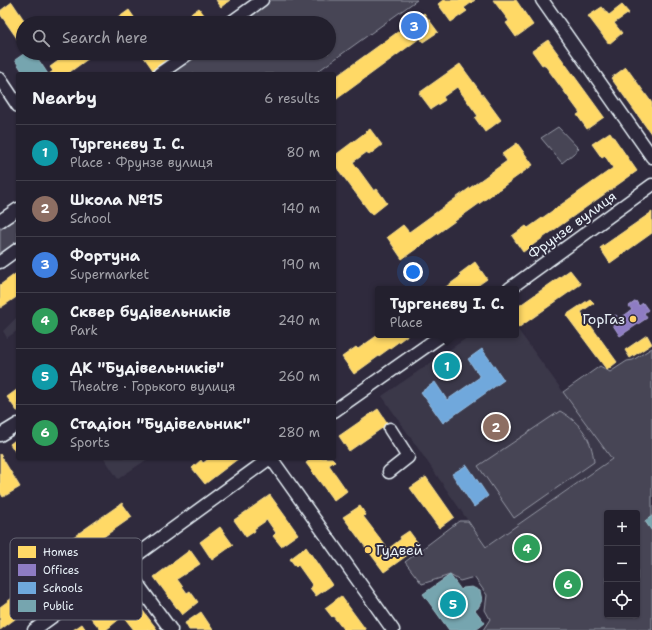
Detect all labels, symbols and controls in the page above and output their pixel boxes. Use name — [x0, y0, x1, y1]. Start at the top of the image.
pin: 3 — [401, 11, 427, 41]
search box — [16, 16, 336, 60]
icon: search — [30, 27, 52, 49]
text: Search here — [62, 28, 148, 48]
text: Nearby — [32, 87, 97, 109]
text: 6 results — [264, 90, 320, 107]
text: Тургенєву І. С. — [70, 134, 185, 154]
text: 1 — [42, 144, 48, 161]
text: 80 m — [286, 144, 320, 161]
text: Place · Фрунзе вулиця — [70, 154, 213, 171]
street label: Фрунзе вулиця — [524, 187, 620, 263]
text: Школа №15 — [70, 190, 163, 210]
text: 2 — [40, 200, 50, 217]
text: 140 m — [281, 200, 320, 217]
text: School — [70, 210, 111, 227]
text: Фортуна — [70, 246, 140, 266]
text: 3 — [40, 256, 50, 273]
text: 190 m — [281, 256, 320, 273]
your location — [403, 262, 423, 282]
text: Supermarket — [70, 266, 149, 283]
popup — [375, 286, 519, 338]
text: Тургенєву І. С. — [390, 294, 504, 314]
text: Сквер будівельників — [70, 302, 231, 322]
place label: ГорГаз — [582, 310, 625, 328]
text: 4 — [40, 312, 50, 329]
text: 240 m — [278, 312, 320, 329]
text: Place — [390, 314, 423, 331]
marker: ГорГаз — [628, 314, 638, 324]
text: Park — [70, 322, 98, 339]
pin: 1 — [434, 351, 460, 381]
text: ДК "Будівельників" — [70, 358, 224, 378]
text: 5 — [41, 368, 49, 385]
text: 260 m — [278, 368, 320, 385]
text: Theatre · Горького вулиця — [70, 378, 235, 395]
pin: 2 — [483, 412, 509, 442]
text: Стадіон "Будівельник" — [70, 414, 250, 434]
text: 6 — [40, 424, 50, 441]
text: 280 m — [278, 424, 320, 441]
text: Sports — [70, 434, 110, 451]
map controls — [604, 510, 640, 618]
button: + — [604, 510, 640, 546]
pin: 4 — [514, 533, 540, 563]
legend — [10, 538, 142, 620]
place label: Гудвей — [376, 541, 423, 559]
text: Homes — [43, 545, 79, 560]
marker: Гудвей — [363, 545, 373, 555]
button: − — [604, 546, 640, 582]
text: Offices — [43, 563, 79, 578]
pin: 6 — [555, 569, 581, 599]
text: Schools — [43, 581, 83, 596]
button: locate — [604, 582, 640, 618]
pin: 5 — [440, 589, 466, 619]
text: Public — [43, 599, 74, 614]

